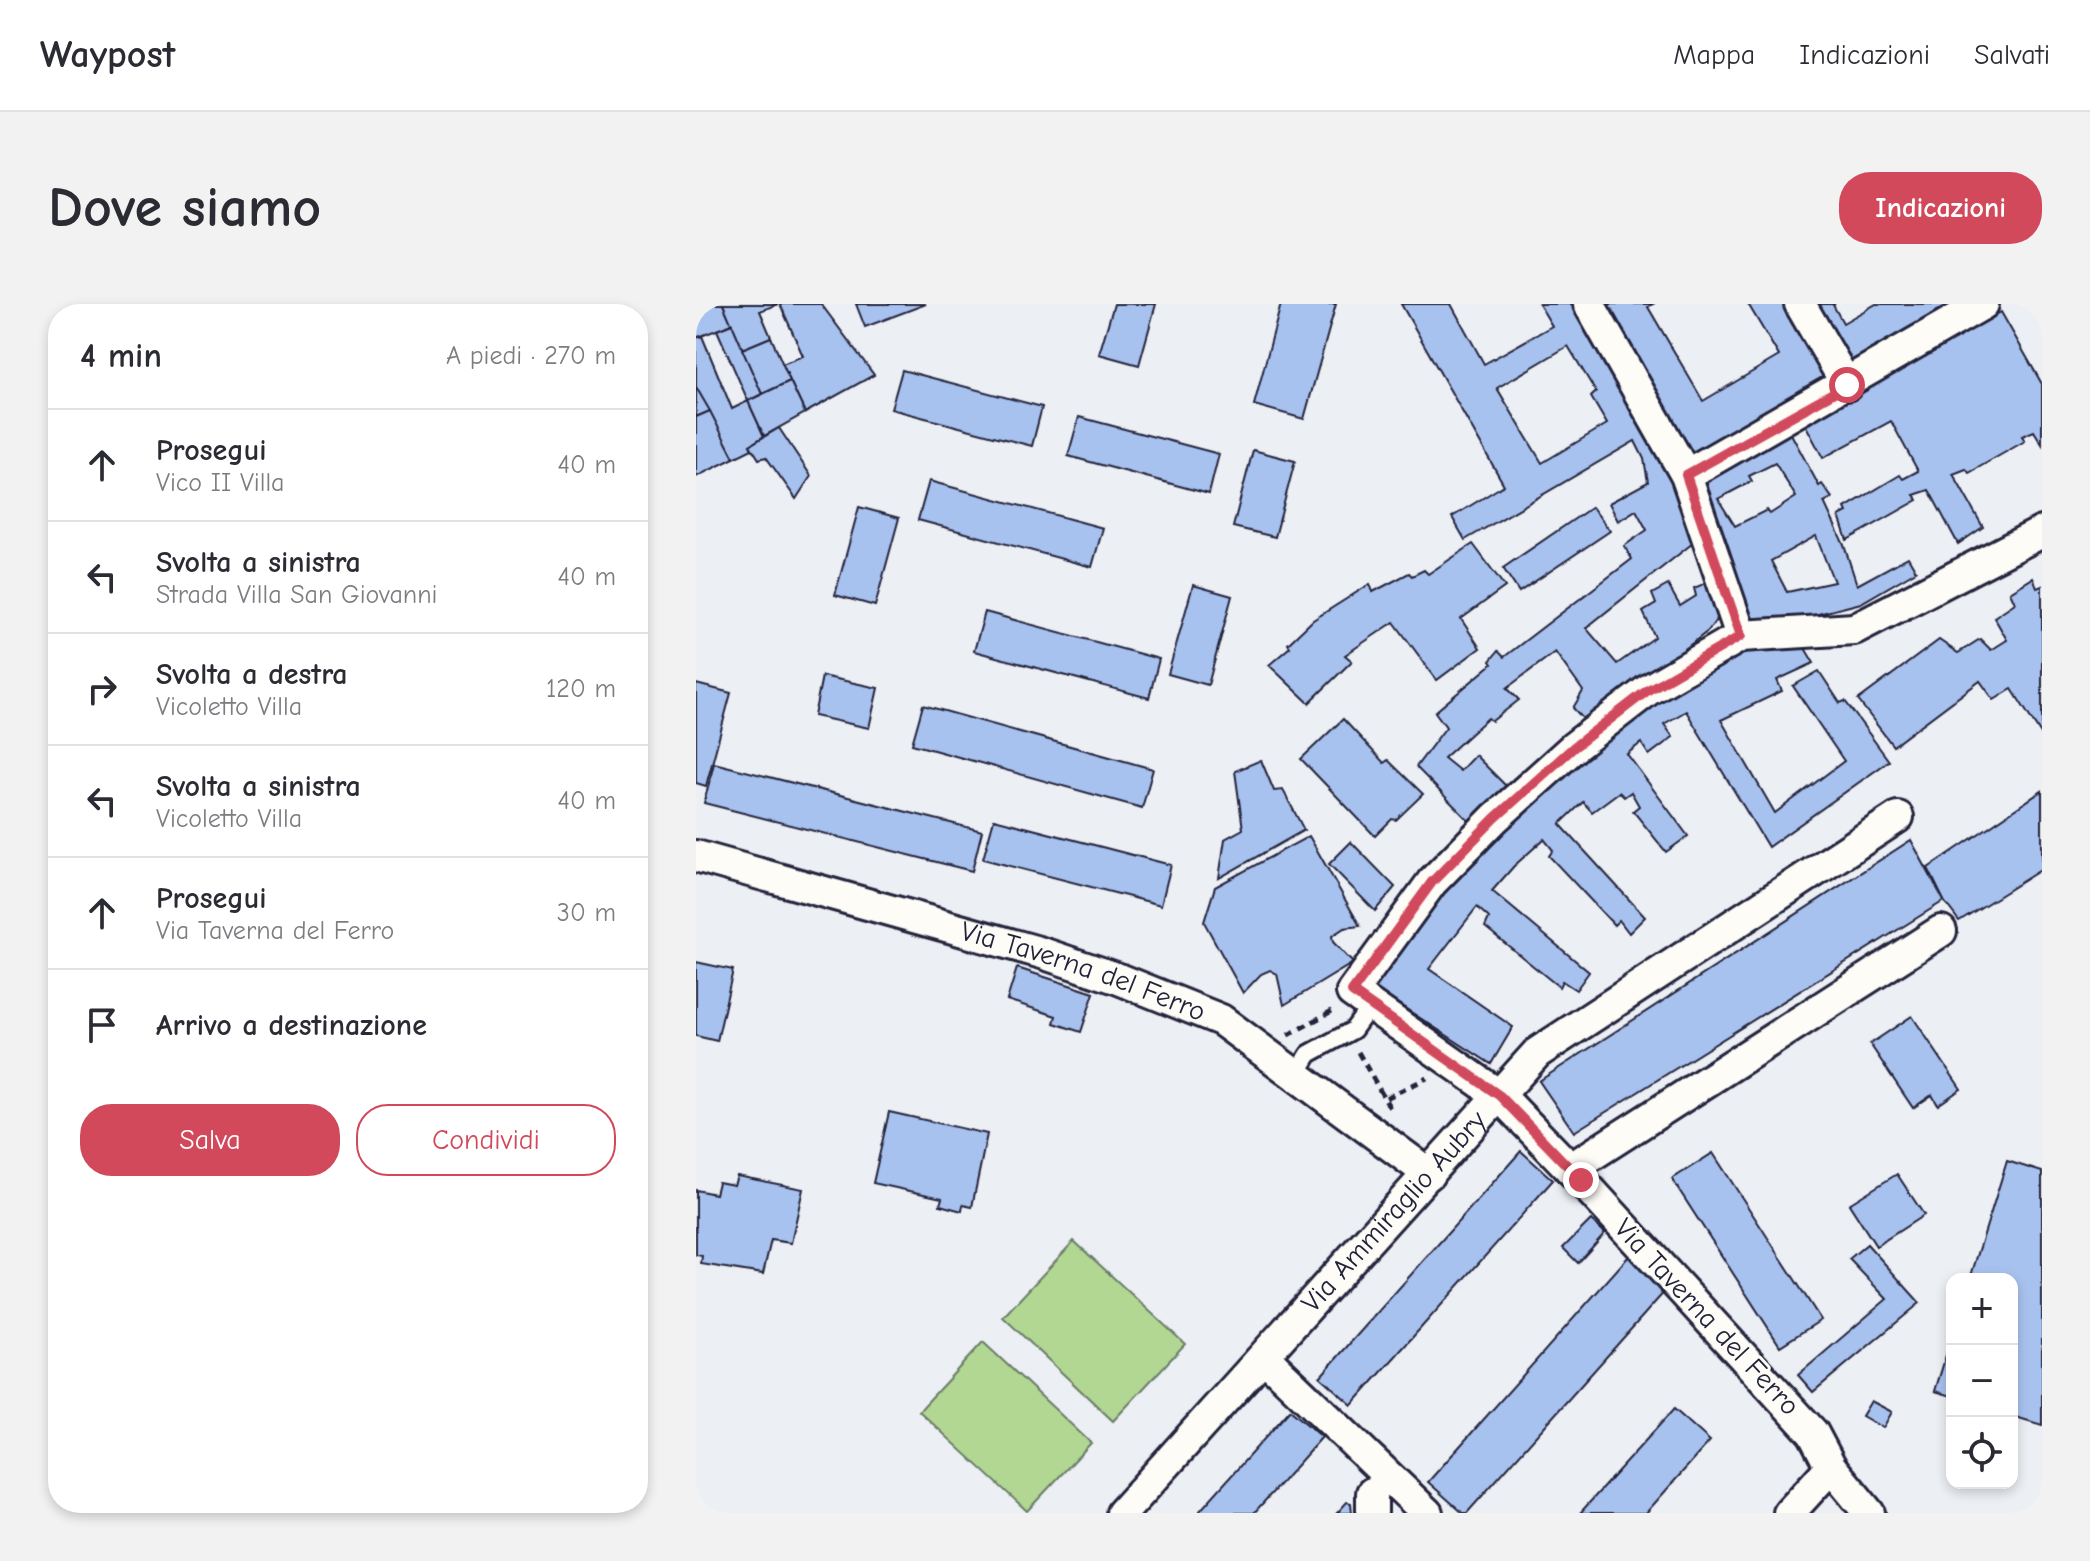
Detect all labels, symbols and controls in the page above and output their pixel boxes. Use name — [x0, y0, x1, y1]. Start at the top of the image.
text: Waypost — [40, 33, 175, 77]
text: Mappa — [1673, 39, 1755, 71]
text: Indicazioni — [1799, 39, 1930, 71]
text: Salvati — [1974, 39, 2050, 71]
button: Indicazioni — [1839, 172, 2042, 244]
text: Dove siamo — [48, 176, 321, 240]
text: 4 min — [80, 336, 162, 376]
text: A piedi · 270 m — [446, 341, 616, 371]
route start — [1829, 367, 1865, 403]
text: Prosegui — [156, 433, 267, 468]
icon: ahead — [80, 443, 124, 487]
text: 40 m — [557, 450, 616, 480]
text: Vico II Villa — [156, 468, 285, 498]
text: Svolta a sinistra — [156, 545, 361, 580]
icon: left — [80, 555, 124, 599]
text: 40 m — [557, 562, 616, 592]
text: Strada Villa San Giovanni — [156, 580, 437, 610]
text: Svolta a destra — [156, 657, 348, 692]
icon: right — [80, 667, 124, 711]
text: 120 m — [546, 674, 616, 704]
text: Vicoletto Villa — [156, 692, 302, 722]
text: Svolta a sinistra — [156, 769, 361, 804]
icon: left — [80, 779, 124, 823]
text: 40 m — [557, 786, 616, 816]
text: Vicoletto Villa — [156, 804, 302, 834]
text: Prosegui — [156, 881, 267, 916]
icon: ahead — [80, 891, 124, 935]
text: 30 m — [557, 898, 616, 928]
street label: Via Taverna del Ferro — [957, 915, 1210, 1028]
text: Via Taverna del Ferro — [156, 916, 394, 946]
icon: arrive — [80, 1003, 124, 1047]
text: Arrivo a destinazione — [156, 1008, 427, 1043]
button: Salva — [80, 1104, 340, 1176]
button: Condividi — [356, 1104, 616, 1176]
street label: Via Ammiraglio Aubry — [1295, 1104, 1493, 1319]
route end — [1563, 1162, 1599, 1198]
street label: Via Taverna del Ferro — [1608, 1212, 1806, 1422]
map controls — [1946, 1273, 2018, 1489]
button: + — [1946, 1273, 2018, 1345]
button: − — [1946, 1345, 2018, 1417]
button: locate — [1946, 1417, 2018, 1489]

